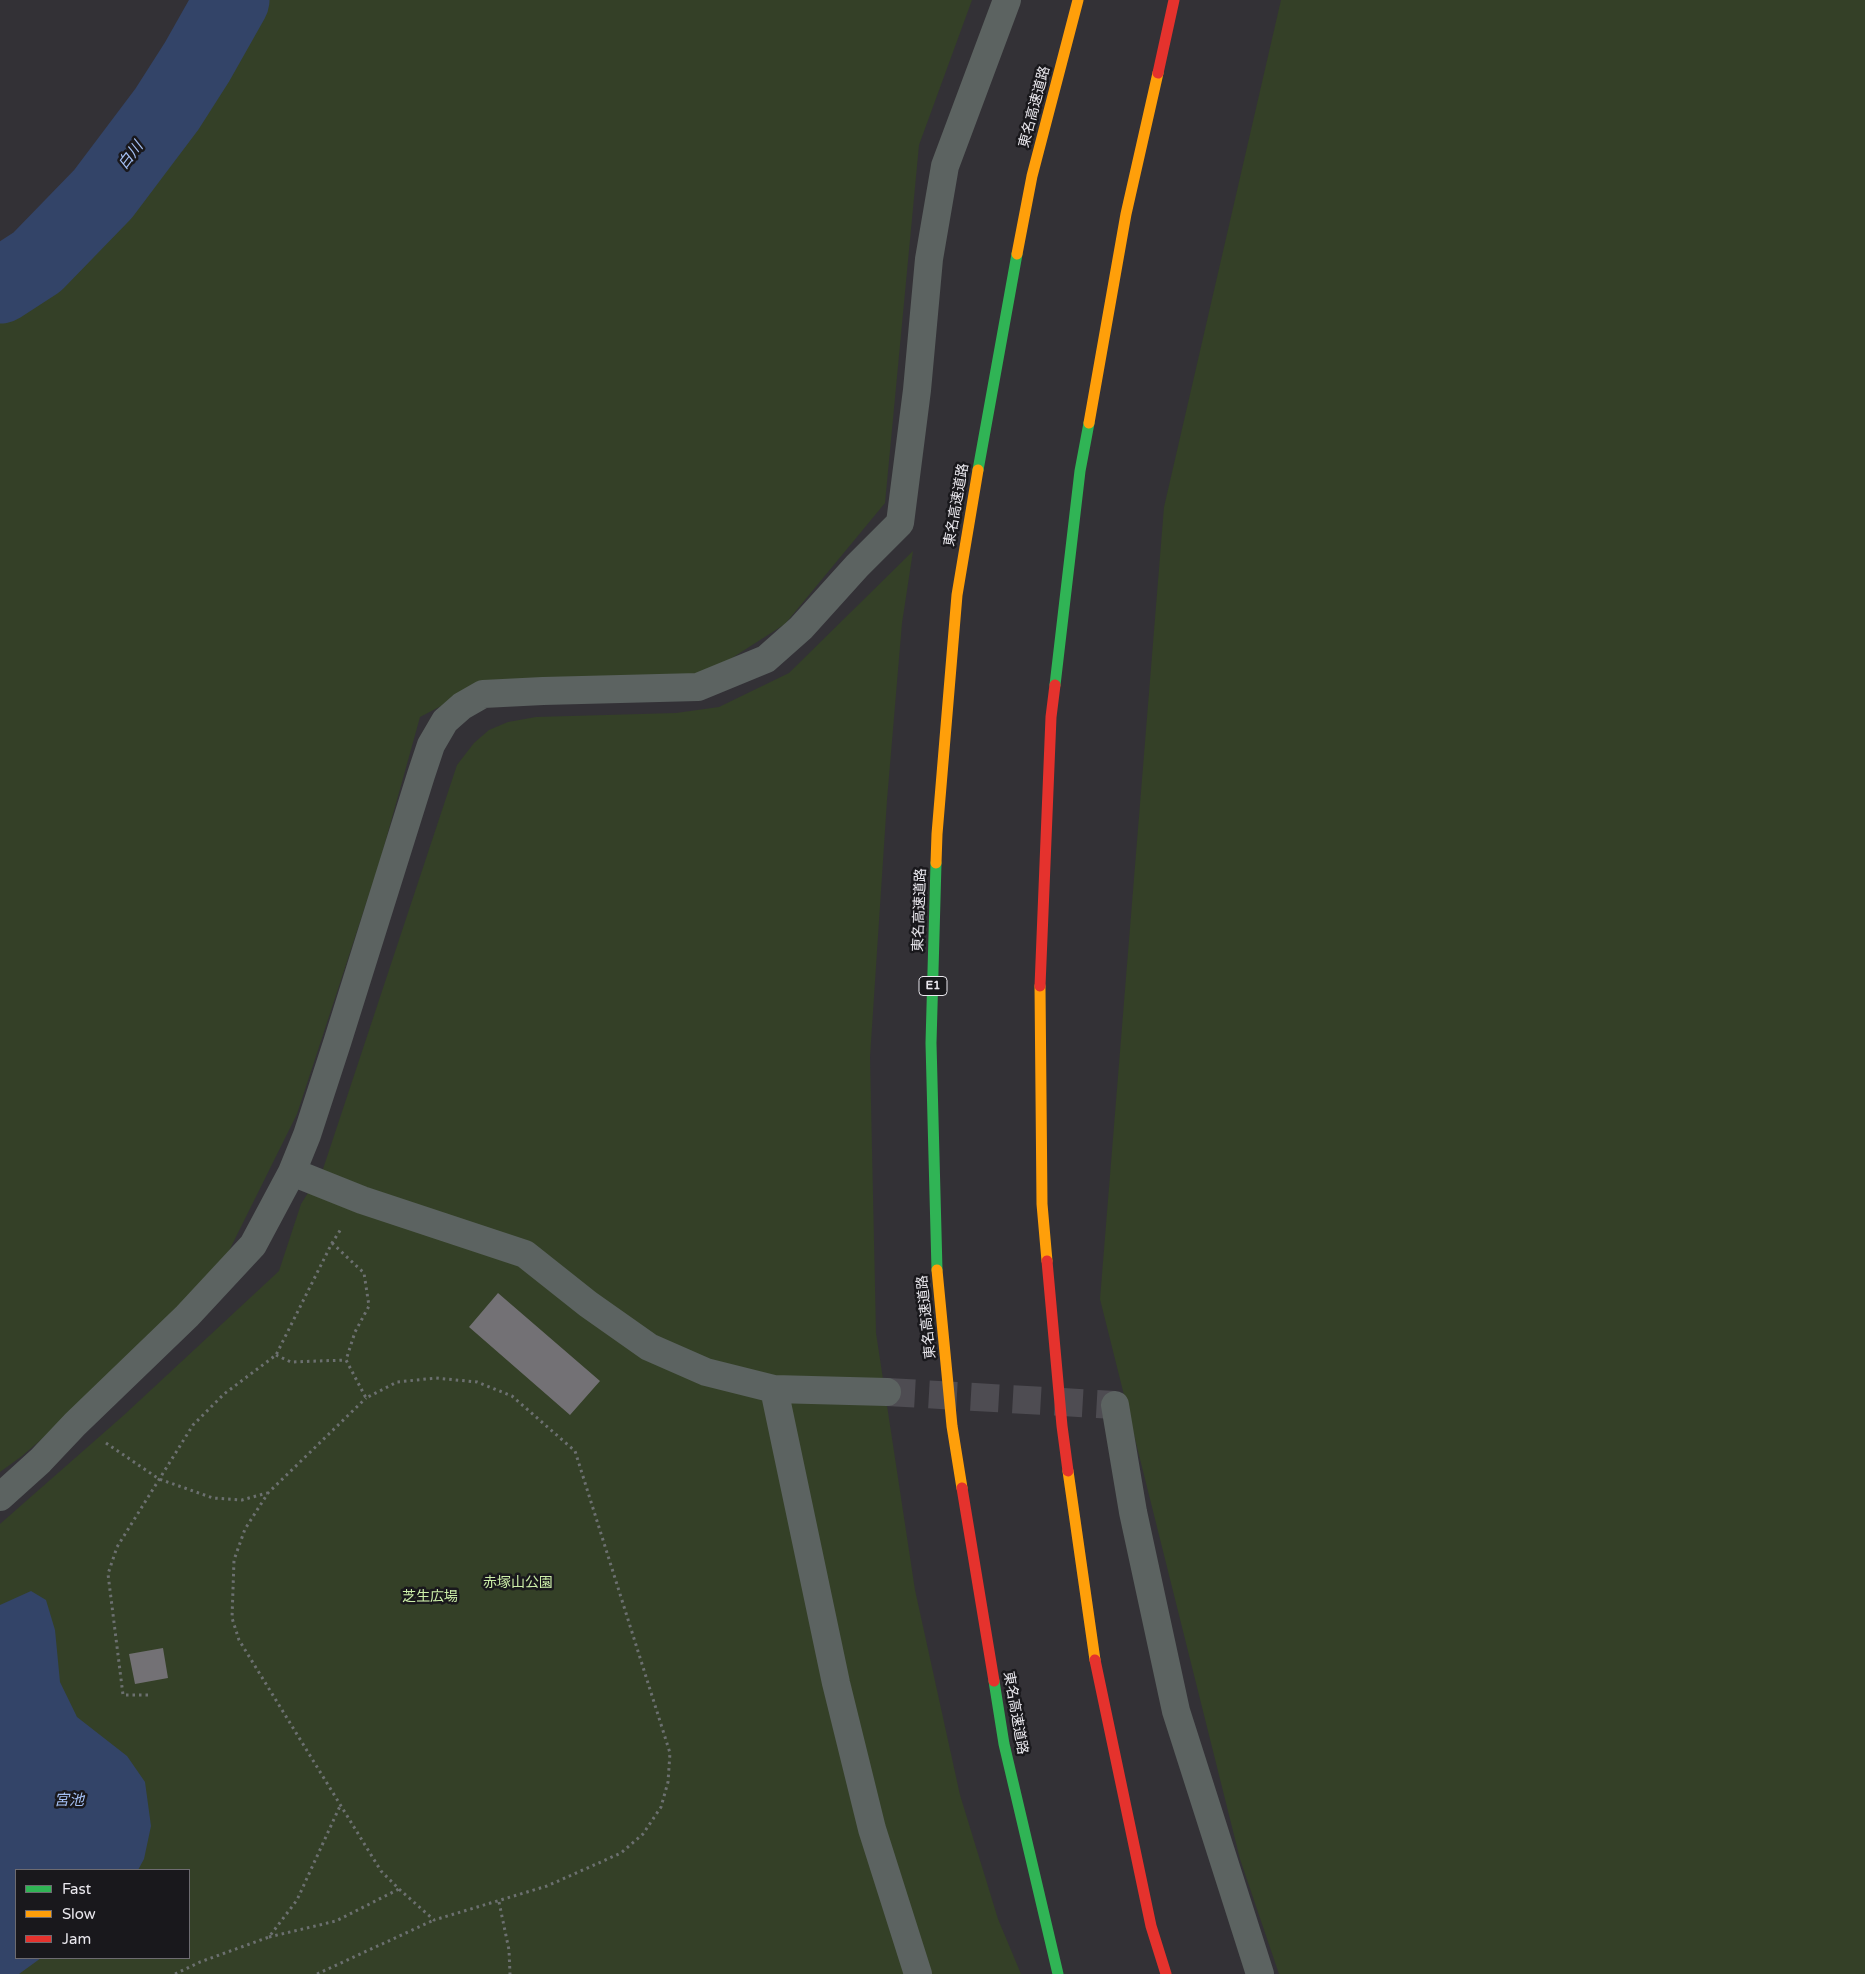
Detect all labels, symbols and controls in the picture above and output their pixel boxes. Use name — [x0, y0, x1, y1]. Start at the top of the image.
street label: 東名高速道路 — [1016, 64, 1054, 150]
water label: 白川 — [115, 139, 147, 173]
street label: 東名高速道路 — [941, 462, 973, 548]
street label: 東名高速道路 — [910, 868, 930, 952]
road number: E1 — [919, 976, 947, 996]
street label: 東名高速道路 — [914, 1274, 940, 1360]
park label: 赤塚山公園 — [483, 1575, 553, 1591]
park label: 芝生広場 — [402, 1589, 458, 1605]
street label: 東名高速道路 — [999, 1670, 1031, 1756]
water label: 宮池 — [54, 1792, 84, 1810]
legend — [15, 1869, 190, 1959]
text: Fast — [62, 1880, 91, 1898]
text: Slow — [62, 1905, 96, 1923]
text: Jam — [62, 1930, 91, 1948]

